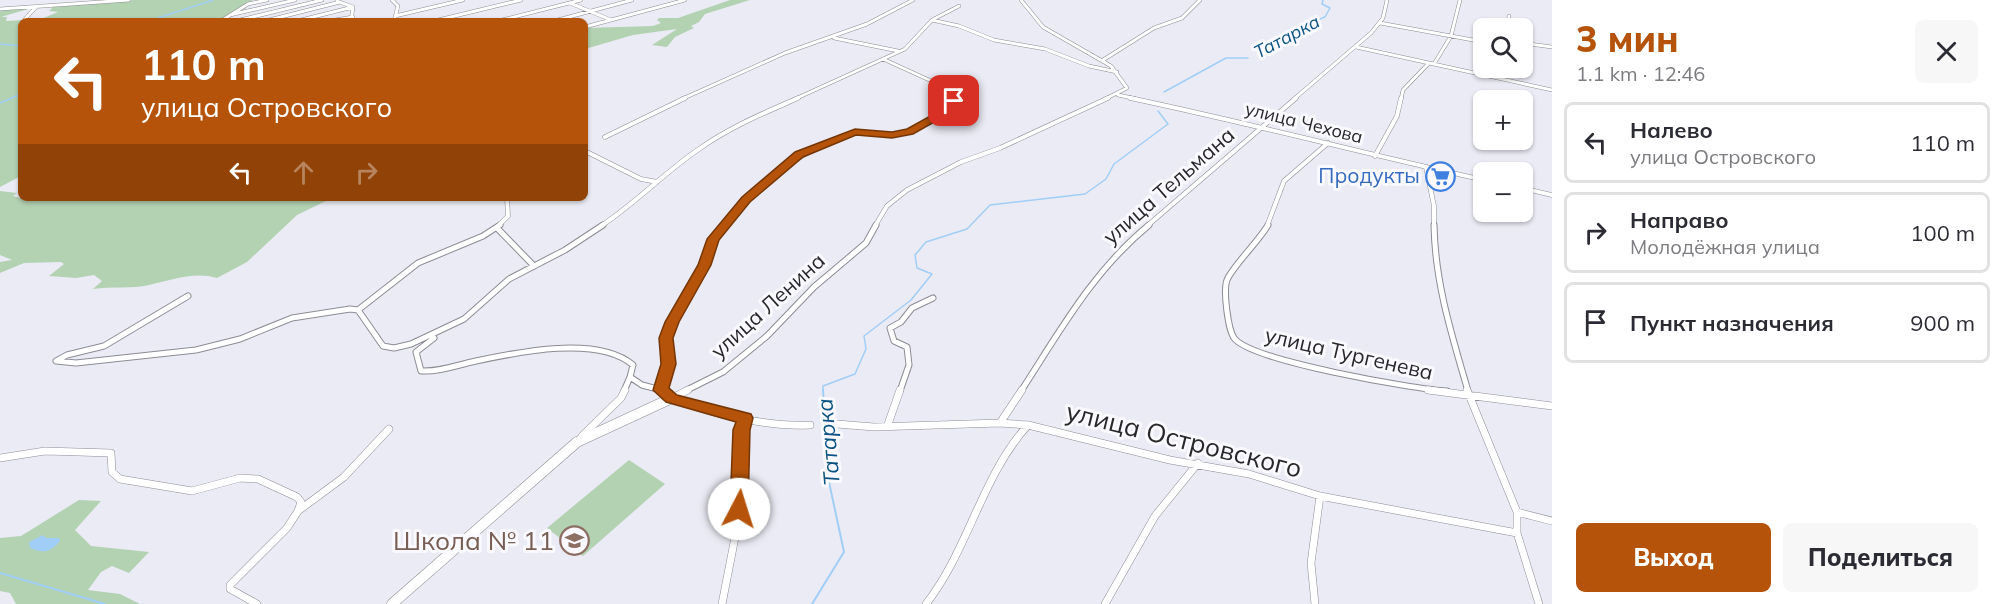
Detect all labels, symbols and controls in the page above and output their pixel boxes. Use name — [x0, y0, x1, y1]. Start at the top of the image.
water label: Татарка — [1250, 10, 1324, 63]
text: 3 мин — [1576, 16, 1679, 61]
map controls — [1473, 18, 1533, 222]
button: search — [1473, 18, 1533, 78]
button: close — [1915, 20, 1978, 83]
text: 110 m — [141, 38, 266, 91]
icon: left — [42, 42, 120, 120]
text: 1.1 km · 12:46 — [1576, 61, 1705, 86]
pin — [928, 75, 979, 126]
icon: arrive — [937, 84, 970, 117]
text: улица Островского — [141, 90, 392, 124]
button: + — [1473, 90, 1533, 150]
street label: улица Чехова — [1243, 97, 1365, 148]
text: Налево — [1630, 116, 1713, 144]
street label: улица Тельмана — [1097, 121, 1239, 249]
icon: left — [1579, 126, 1612, 159]
text: 110 m — [1910, 129, 1975, 157]
text: улица Островского — [1630, 144, 1816, 169]
icon: left — [224, 156, 257, 189]
icon: ahead — [287, 156, 320, 189]
icon: right — [350, 156, 383, 189]
supermarket icon: Продукты — [1425, 160, 1457, 192]
place label: Продукты — [1318, 162, 1420, 188]
button: − — [1473, 162, 1533, 222]
text: Направо — [1630, 206, 1728, 234]
icon: right — [1579, 216, 1612, 249]
text: 100 m — [1910, 219, 1975, 247]
text: Молодёжная улица — [1630, 234, 1820, 259]
street label: улица Ленина — [705, 247, 830, 363]
icon: arrive — [1579, 306, 1612, 339]
text: Пункт назначения — [1630, 309, 1834, 337]
text: 900 m — [1910, 309, 1975, 337]
street label: улица Тургенева — [1263, 321, 1436, 385]
street label: улица Островского — [1063, 394, 1306, 485]
water label: Татарка — [810, 397, 846, 487]
position arrow — [707, 477, 771, 541]
button: Выход — [1576, 523, 1771, 592]
button: Поделиться — [1783, 523, 1978, 592]
place label: Школа № 11 — [393, 524, 554, 557]
school or university icon: Школа № 11 — [559, 525, 591, 557]

